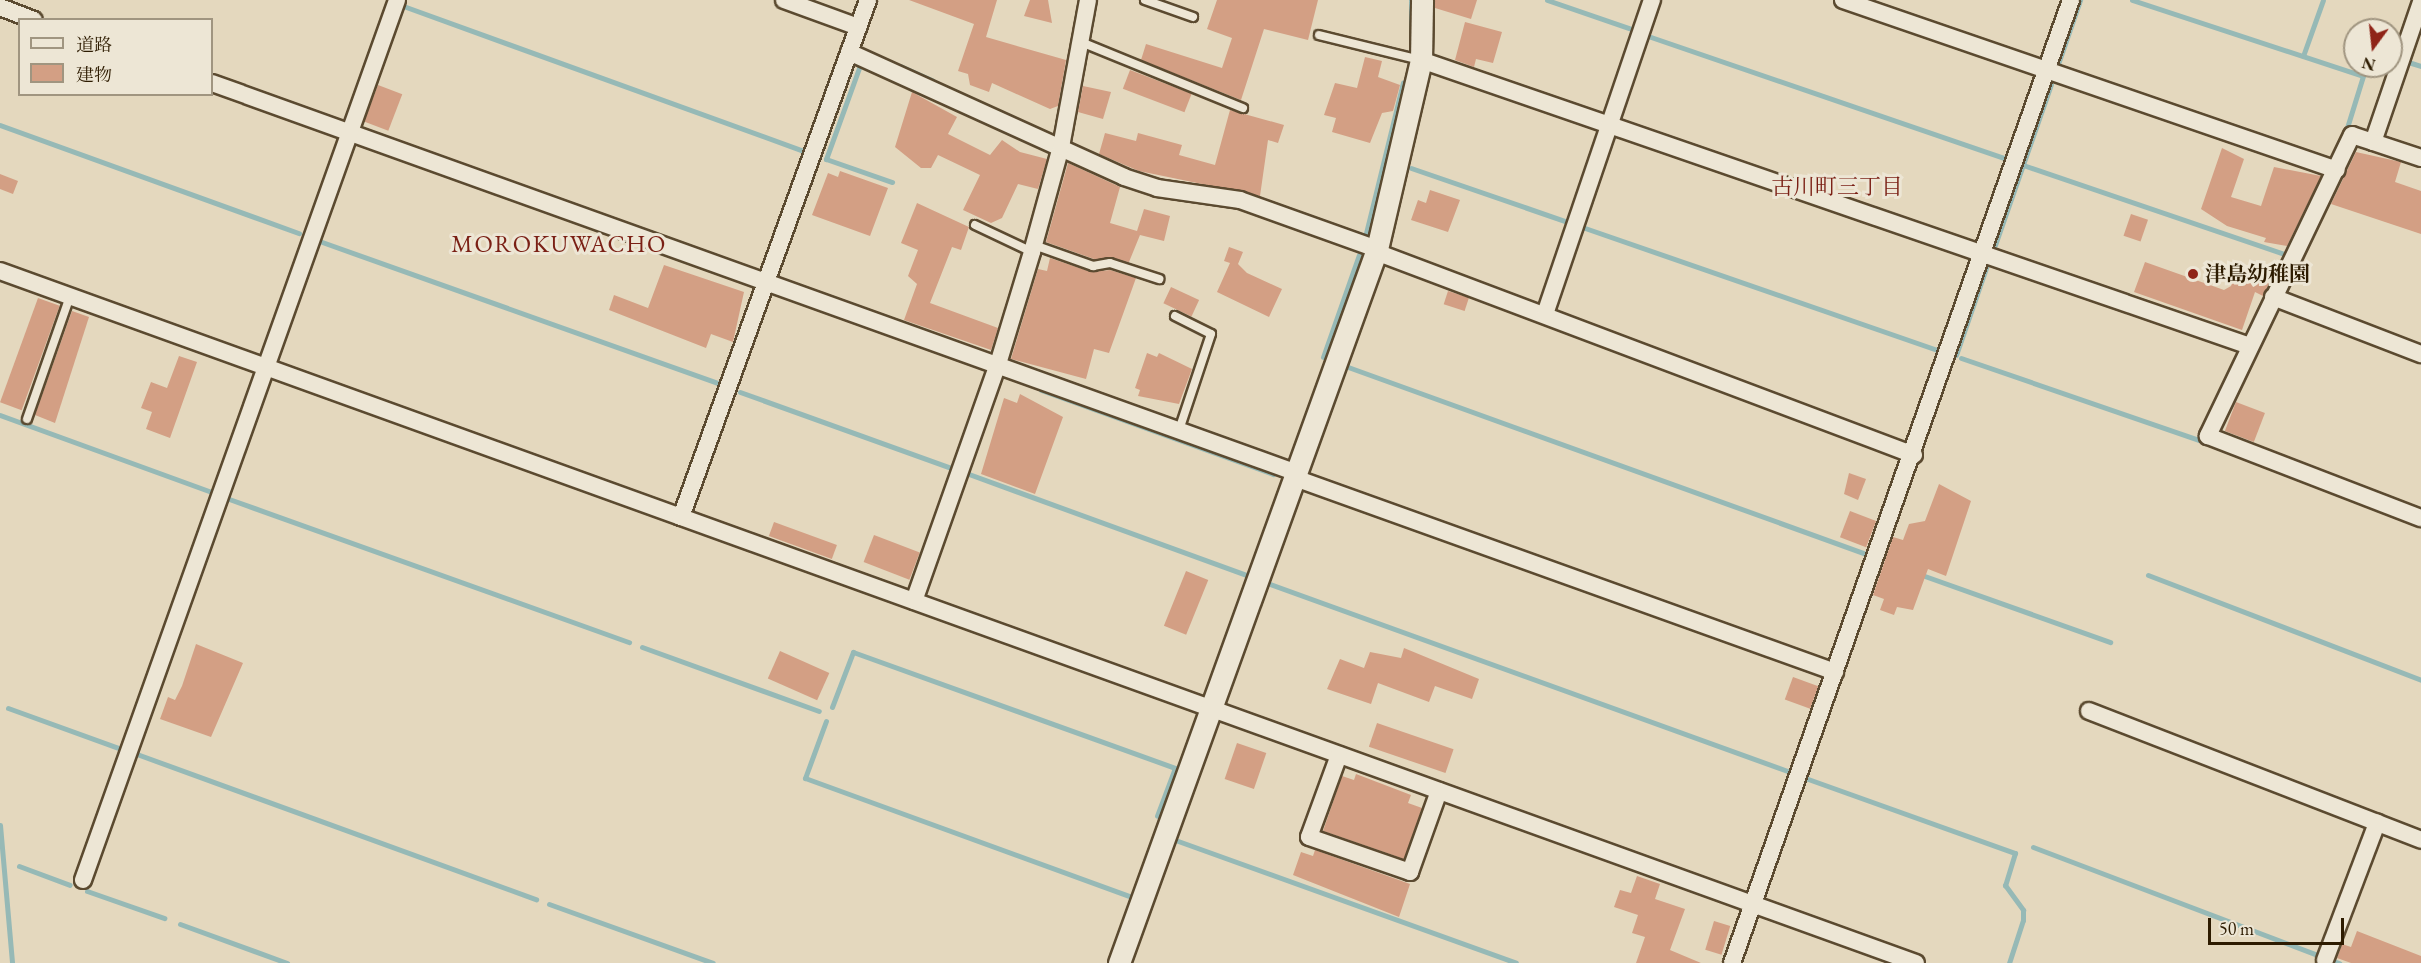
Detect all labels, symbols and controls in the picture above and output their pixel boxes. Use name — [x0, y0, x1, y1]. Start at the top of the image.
legend — [18, 18, 213, 96]
north arrow — [2343, 18, 2403, 78]
text: 道路 — [76, 33, 112, 56]
text: N — [2360, 52, 2378, 76]
text: 建物 — [76, 63, 112, 86]
district label: 古川町三丁目 — [1771, 174, 1903, 200]
district label: MOROKUWACHO — [451, 230, 667, 258]
place label: 津島幼稚園 — [2205, 261, 2310, 287]
marker: 津島幼稚園 — [2186, 267, 2200, 281]
scale bar — [2211, 906, 2348, 944]
text: 50 m — [2219, 917, 2254, 940]

